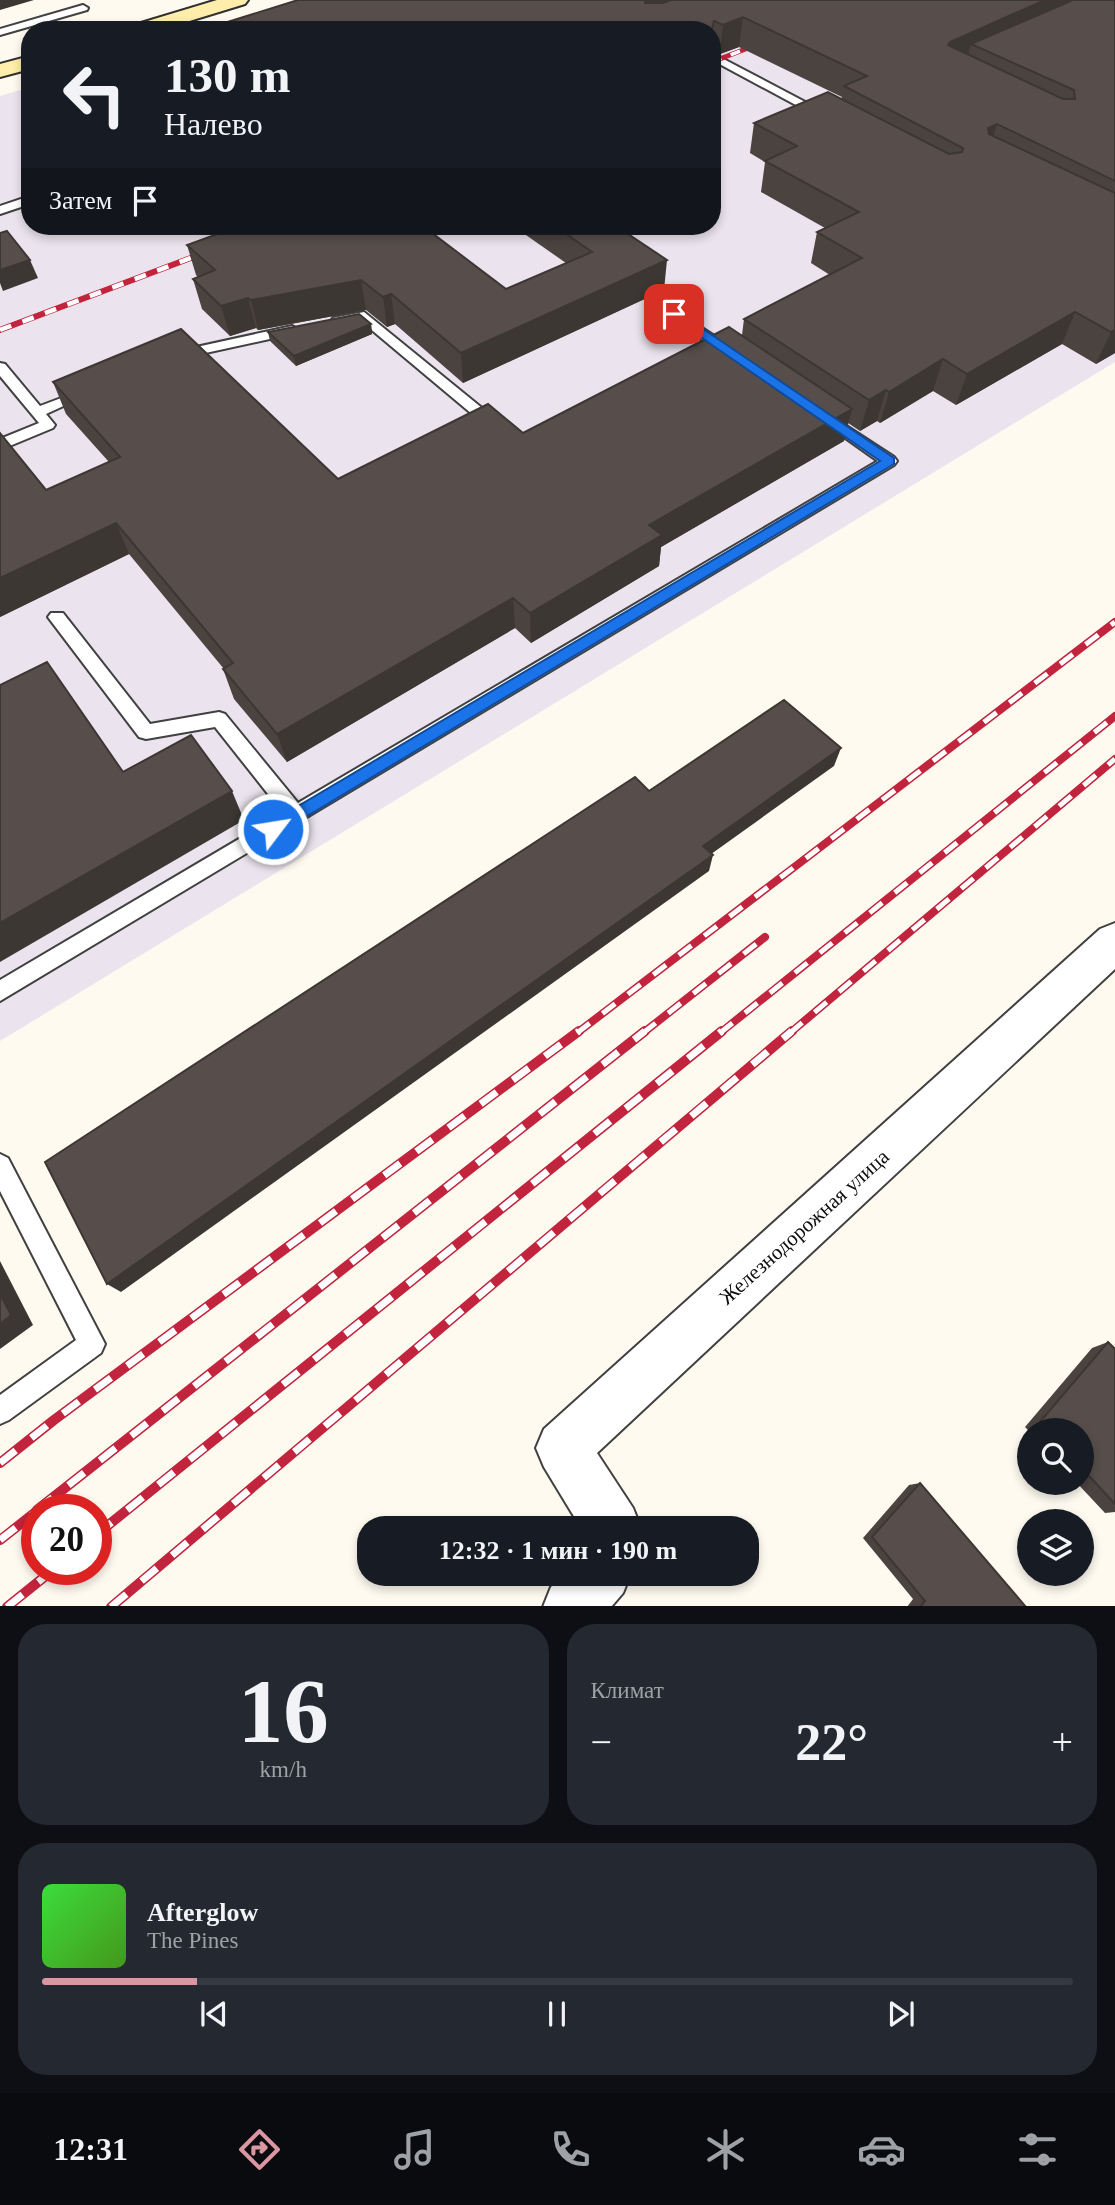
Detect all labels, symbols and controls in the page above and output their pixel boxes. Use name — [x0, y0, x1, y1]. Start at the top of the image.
text: 130 m — [164, 48, 291, 103]
icon: left — [49, 49, 140, 140]
text: Налево — [164, 106, 263, 142]
icon: arrive — [126, 182, 164, 220]
text: Затем — [49, 186, 112, 215]
pin — [644, 284, 704, 344]
icon: arrive — [655, 295, 693, 333]
position arrow — [236, 792, 310, 866]
street label: Железнодорожная улица — [714, 1144, 894, 1310]
map controls — [1017, 1418, 1094, 1586]
button: search — [1017, 1418, 1094, 1495]
speed limit sign: 20 — [21, 1494, 112, 1585]
button: layers — [1017, 1509, 1094, 1586]
text: 12:32 · 1 мин · 190 m — [439, 1536, 677, 1565]
text: 16 — [238, 1661, 329, 1762]
text: Климат — [591, 1678, 664, 1703]
text: 22° — [795, 1714, 868, 1771]
text: − — [591, 1721, 612, 1763]
text: + — [1052, 1721, 1073, 1763]
text: km/h — [260, 1757, 307, 1782]
text: Afterglow — [147, 1898, 258, 1927]
text: The Pines — [147, 1928, 238, 1953]
icon: previous — [195, 1995, 233, 2033]
icon: pause — [538, 1995, 576, 2033]
icon: next — [882, 1995, 920, 2033]
icon: directions — [235, 2125, 284, 2174]
icon: music — [390, 2125, 439, 2174]
icon: phone — [546, 2125, 595, 2174]
icon: climate — [701, 2125, 750, 2174]
icon: car — [857, 2125, 906, 2174]
icon: filters — [1013, 2125, 1062, 2174]
text: 12:31 — [53, 2131, 128, 2167]

